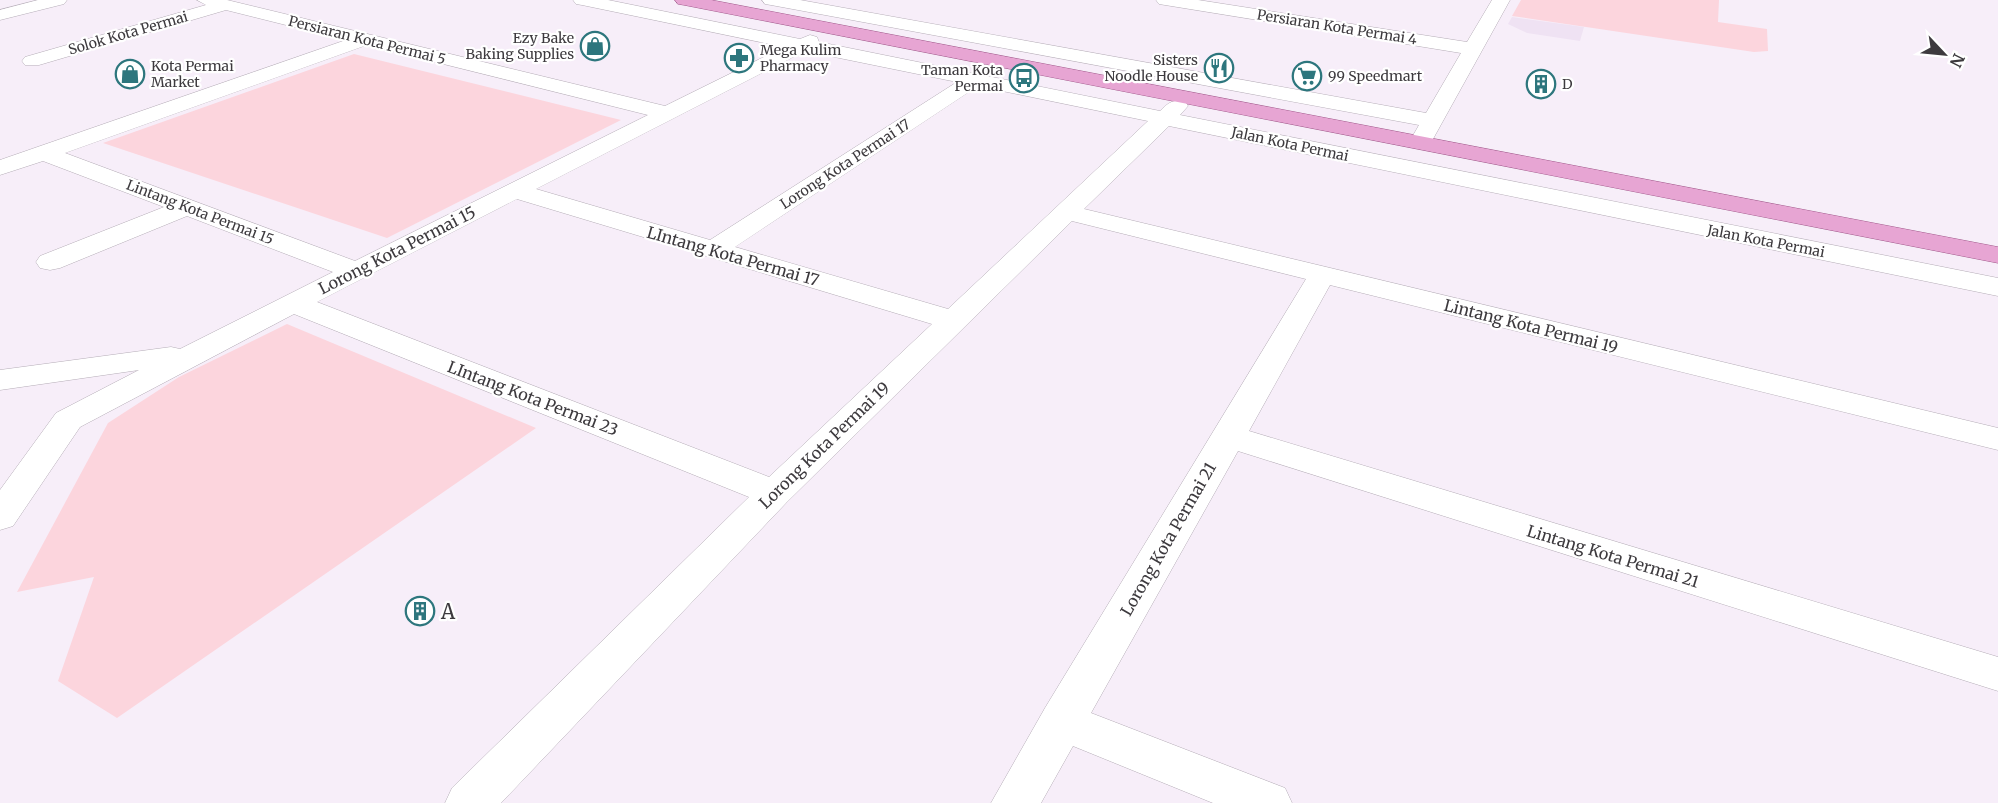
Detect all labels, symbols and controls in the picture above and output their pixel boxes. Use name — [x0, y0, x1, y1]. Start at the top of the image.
street label: Persiaran Kota Permai 4 — [1256, 5, 1419, 49]
street label: Solok Kota Permai — [66, 7, 190, 59]
street label: Persiaran Kota Permai 5 — [287, 12, 447, 68]
north arrow — [1914, 24, 1974, 84]
place label: Ezy Bake Baking Supplies — [465, 29, 574, 63]
shop icon: Ezy Bake Baking Supplies — [579, 30, 611, 62]
place label: Mega Kulim Pharmacy — [760, 41, 842, 75]
pharmacy icon: Mega Kulim Pharmacy — [723, 42, 755, 74]
place label: Sisters Noodle House — [1105, 51, 1198, 85]
text: N — [1946, 51, 1969, 71]
restaurant icon: Sisters Noodle House — [1203, 52, 1235, 84]
place label: Kota Permai Market — [151, 57, 234, 91]
shop icon: Kota Permai Market — [114, 58, 146, 90]
supermarket icon: 99 Speedmart — [1291, 60, 1323, 92]
place label: Taman Kota Permai — [921, 61, 1003, 95]
bus stop icon: Taman Kota Permai — [1008, 62, 1040, 94]
place label: 99 Speedmart — [1328, 67, 1423, 85]
building icon: D — [1525, 68, 1557, 100]
place label: D — [1562, 75, 1573, 93]
street label: Lorong Kota Permai 17 — [777, 115, 913, 213]
street label: Jalan Kota Permai — [1229, 123, 1351, 165]
street label: Lintang Kota Permai 15 — [124, 176, 276, 248]
street label: Lorong Kota Permai 15 — [315, 202, 479, 298]
street label: Jalan Kota Permai — [1705, 221, 1827, 261]
street label: LIntang Kota Permai 17 — [645, 222, 821, 290]
street label: Lintang Kota Permai 19 — [1442, 295, 1620, 357]
street label: LIntang Kota Permai 23 — [445, 356, 621, 440]
street label: Lorong Kota Permai 19 — [755, 377, 893, 513]
street label: Lorong Kota Permai 21 — [1116, 459, 1220, 619]
street label: Lintang Kota Permai 21 — [1525, 520, 1701, 592]
building icon: A — [404, 595, 436, 627]
place label: A — [440, 599, 456, 624]

